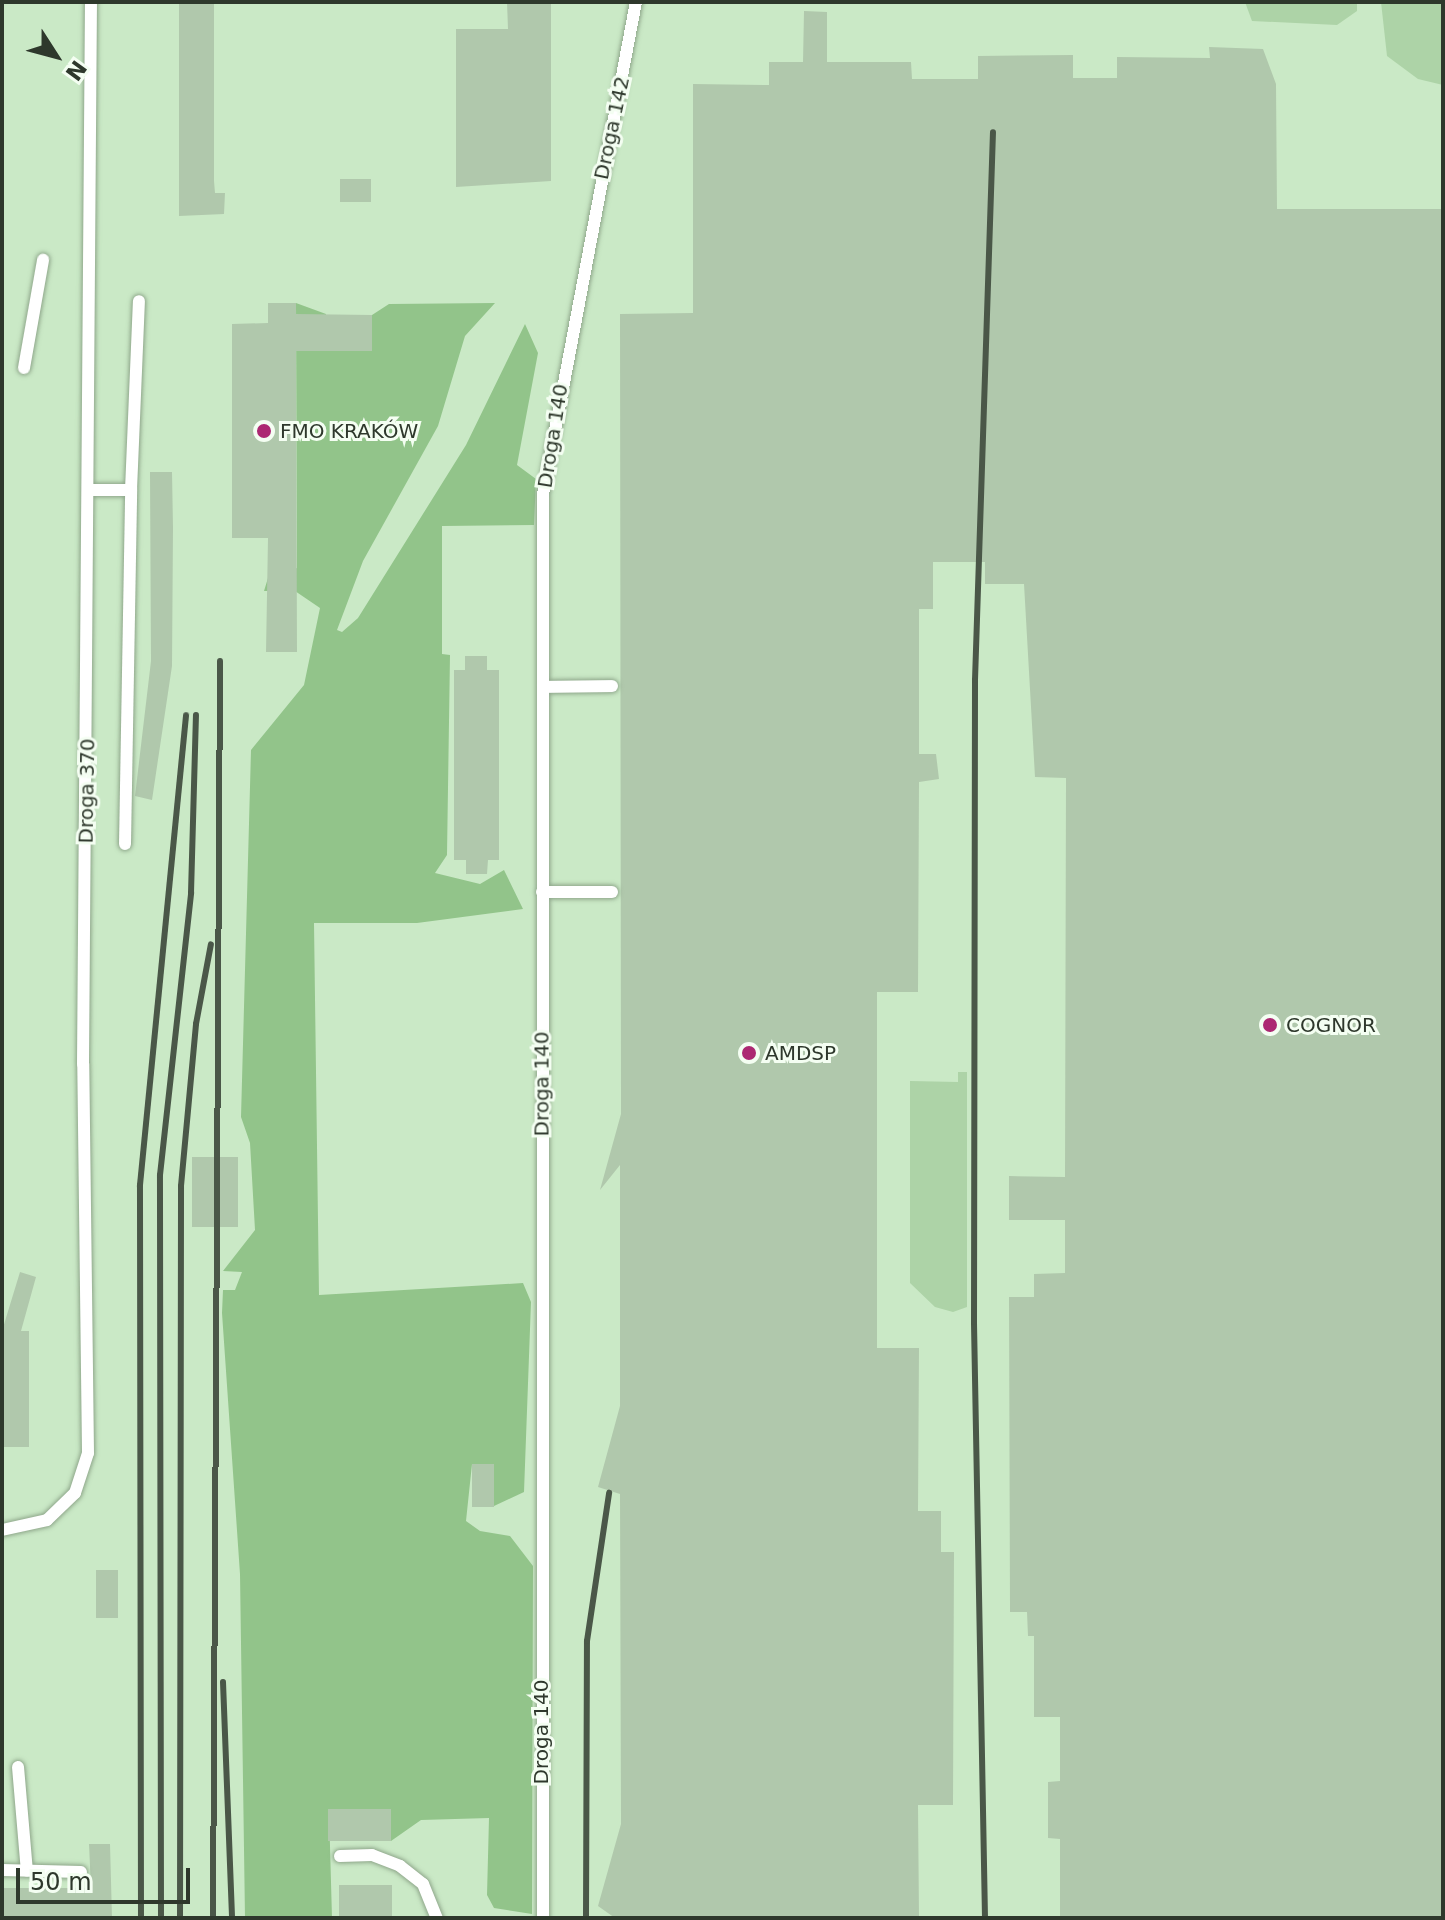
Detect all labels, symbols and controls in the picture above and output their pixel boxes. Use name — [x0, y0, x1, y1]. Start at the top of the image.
north arrow — [16, 16, 96, 96]
text: N — [60, 56, 91, 85]
street label: Droga 142 — [589, 74, 635, 182]
street label: Droga 140 — [533, 382, 573, 490]
place label: FMO KRAKÓW — [280, 419, 418, 443]
marker: FMO KRAKÓW — [255, 422, 273, 440]
street label: Droga 370 — [74, 738, 100, 844]
place label: COGNOR — [1286, 1013, 1376, 1037]
marker: COGNOR — [1261, 1016, 1279, 1034]
street label: Droga 140 — [530, 1032, 554, 1136]
place label: AMDSP — [765, 1041, 836, 1065]
marker: AMDSP — [740, 1044, 758, 1062]
street label: Droga 140 — [529, 1680, 553, 1784]
scale bar — [20, 1852, 194, 1902]
text: 50 m — [30, 1868, 92, 1896]

